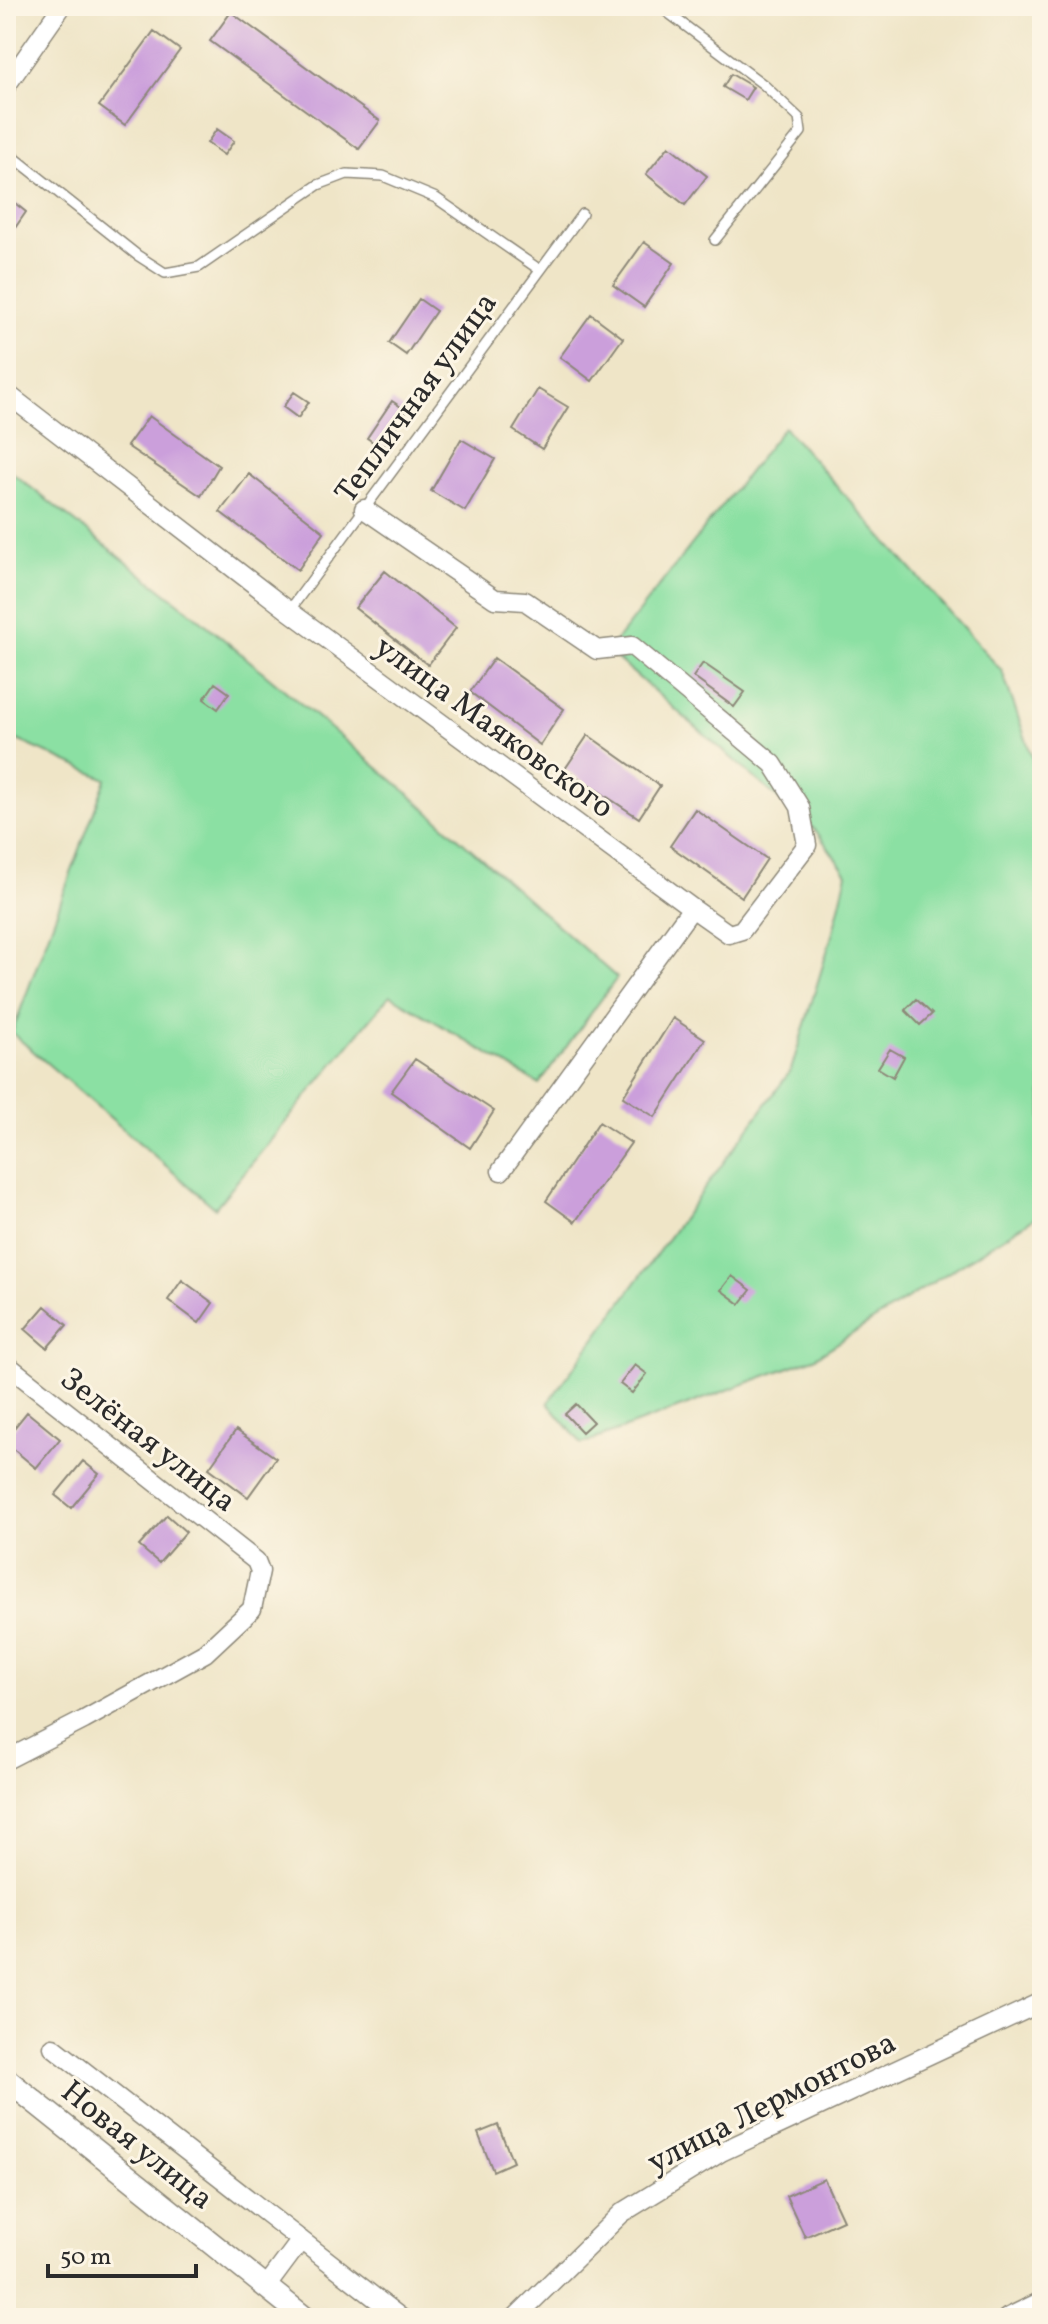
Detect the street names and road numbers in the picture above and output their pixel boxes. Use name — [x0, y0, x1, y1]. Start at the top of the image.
street label: Тепличная улица — [326, 284, 509, 513]
street label: улица Маяковского — [364, 626, 622, 830]
street label: Зелёная улица — [50, 1359, 244, 1524]
street label: улица Лермонтова — [640, 2022, 904, 2185]
street label: Новая улица — [51, 2071, 222, 2221]

